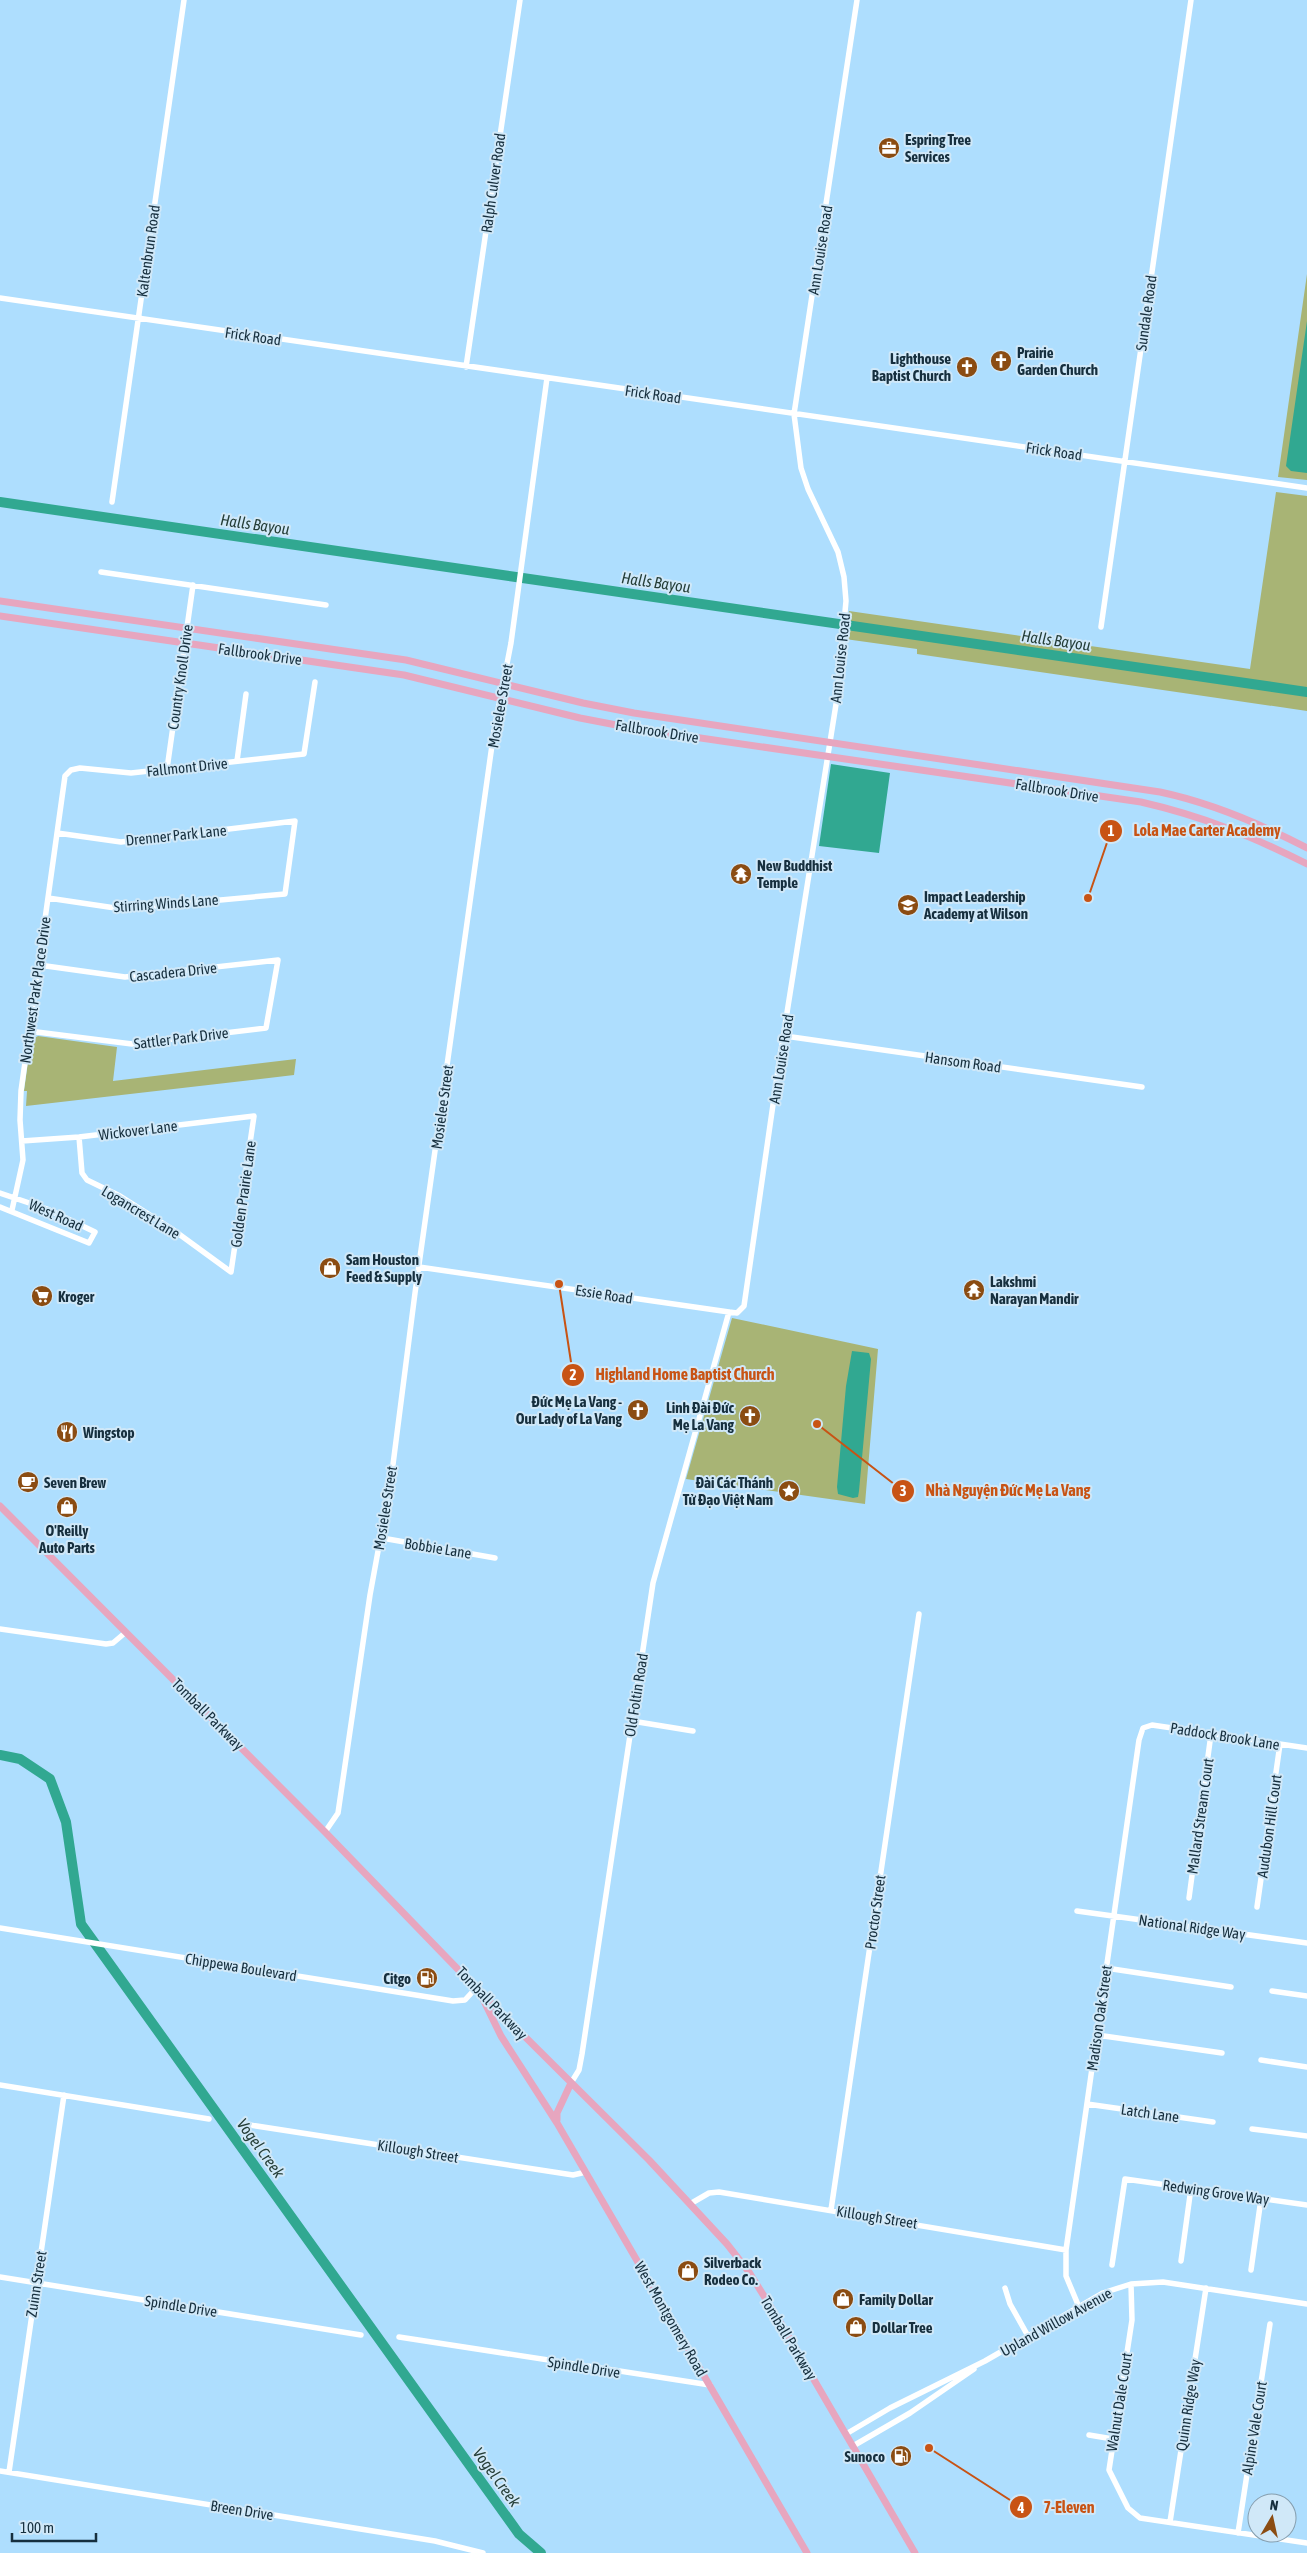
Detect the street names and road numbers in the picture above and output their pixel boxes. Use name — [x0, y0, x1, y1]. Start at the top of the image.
street label: Ralph Culver Road — [478, 132, 508, 234]
street label: Kaltenbrun Road — [133, 204, 163, 298]
street label: Ann Louise Road — [805, 204, 835, 296]
street label: Sundale Road — [1132, 274, 1160, 352]
street label: Frick Road — [224, 324, 282, 348]
street label: Frick Road — [624, 382, 682, 406]
street label: Frick Road — [1025, 439, 1083, 463]
street label: Ann Louise Road — [827, 612, 853, 704]
street label: Country Knoll Drive — [164, 623, 196, 731]
street label: Fallbrook Drive — [217, 640, 303, 668]
street label: Mosielee Street — [484, 663, 516, 749]
street label: Fallbrook Drive — [614, 716, 700, 746]
street label: Fallmont Drive — [146, 754, 228, 780]
street label: Fallbrook Drive — [1014, 775, 1100, 805]
street label: Drenner Park Lane — [125, 821, 228, 849]
street label: Stirring Winds Lane — [113, 891, 219, 915]
street label: Northwest Park Place Drive — [16, 915, 54, 1064]
street label: Cascadera Drive — [128, 959, 218, 985]
street label: Ann Louise Road — [766, 1013, 796, 1105]
street label: Sattler Park Drive — [133, 1024, 229, 1052]
street label: Hansom Road — [924, 1048, 1002, 1076]
street label: Mosielee Street — [428, 1064, 456, 1150]
street label: Wickover Lane — [98, 1117, 179, 1143]
street label: Golden Prairie Lane — [227, 1139, 259, 1248]
street label: Logancrest Lane — [99, 1182, 184, 1242]
street label: West Road — [26, 1196, 86, 1234]
street label: Essie Road — [574, 1281, 634, 1307]
street label: Mosielee Street — [370, 1465, 400, 1551]
street label: Bobbie Lane — [403, 1534, 473, 1562]
street label: Old Foltin Road — [621, 1652, 651, 1738]
street label: Tomball Parkway — [169, 1675, 247, 1753]
street label: Paddock Brook Lane — [1169, 1719, 1281, 1753]
street label: Mallard Stream Court — [1183, 1757, 1217, 1875]
street label: Audubon Hill Court — [1253, 1773, 1285, 1879]
street label: Proctor Street — [861, 1874, 889, 1950]
street label: National Ridge Way — [1138, 1911, 1246, 1943]
street label: Chippewa Boulevard — [184, 1950, 298, 1984]
street label: Tomball Parkway — [453, 1963, 531, 2043]
street label: Madison Oak Street — [1083, 1964, 1115, 2072]
street label: Latch Lane — [1120, 2100, 1180, 2126]
street label: Killough Street — [376, 2136, 460, 2166]
street label: Redwing Grove Way — [1162, 2176, 1270, 2208]
street label: Killough Street — [835, 2202, 919, 2232]
street label: Zuinn Street — [22, 2250, 50, 2318]
street label: West Montgomery Road — [631, 2259, 711, 2379]
street label: Upland Willow Avenue — [997, 2284, 1115, 2360]
street label: Spindle Drive — [144, 2292, 219, 2320]
street label: Tomball Parkway — [757, 2293, 821, 2383]
street label: Walnut Dale Court — [1103, 2351, 1135, 2453]
street label: Spindle Drive — [547, 2353, 622, 2381]
street label: Quinn Ridge Way — [1172, 2358, 1204, 2452]
street label: Alpine Vale Court — [1238, 2380, 1270, 2476]
street label: Breen Drive — [209, 2497, 275, 2523]

